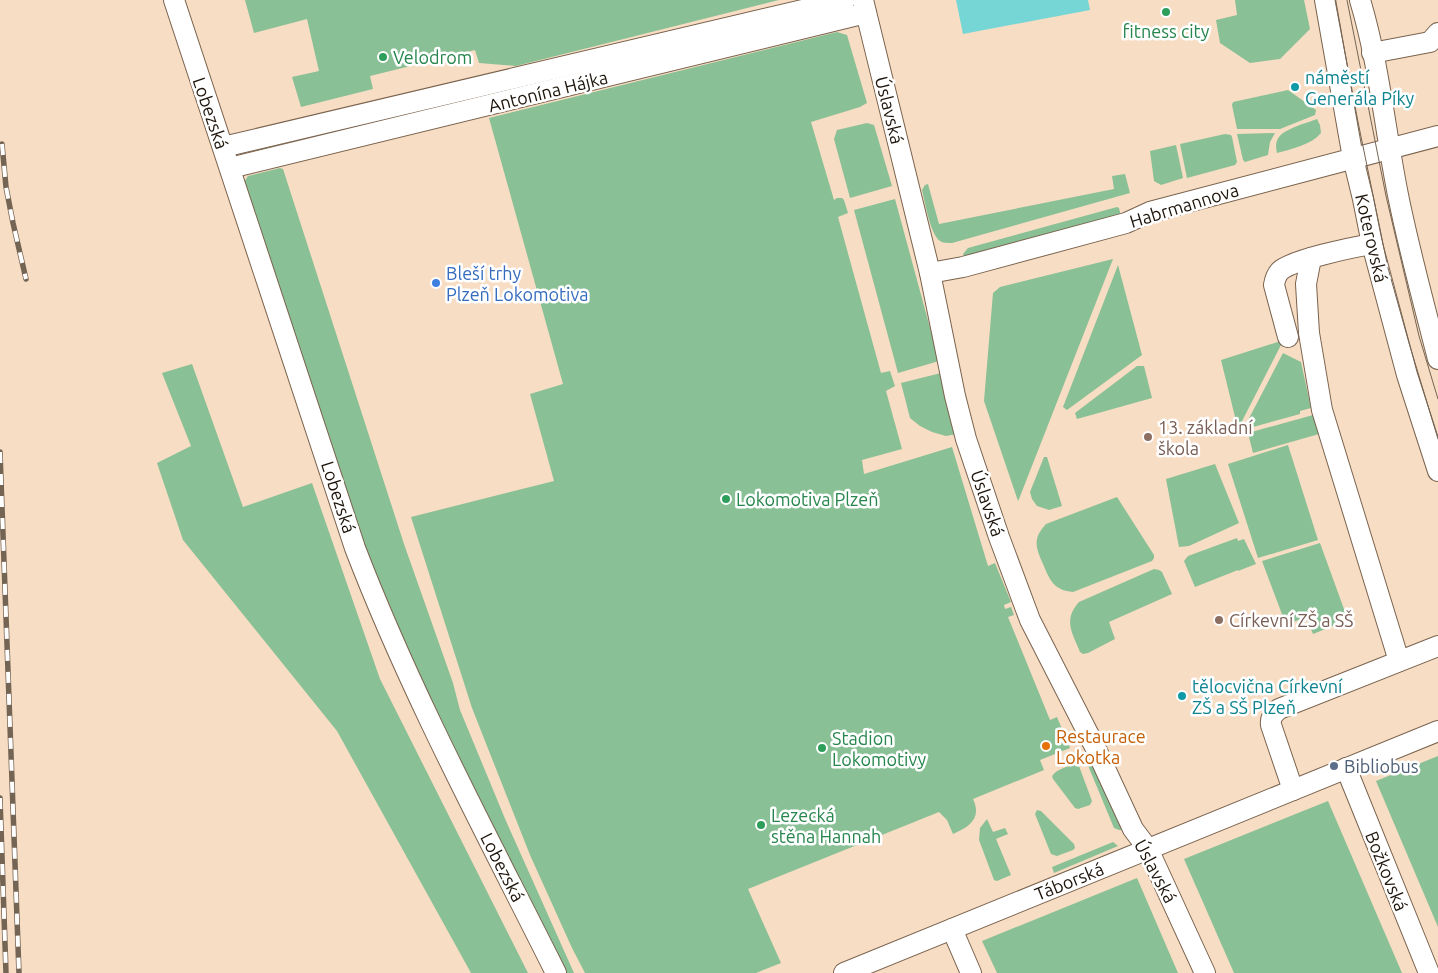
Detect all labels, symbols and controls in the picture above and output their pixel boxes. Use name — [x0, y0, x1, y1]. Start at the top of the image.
marker: fitness city — [1160, 6, 1172, 18]
place label: fitness city — [1123, 21, 1210, 41]
place label: Velodrom — [393, 47, 472, 67]
marker: Velodrom — [377, 51, 389, 63]
street label: Antonína Hájka — [486, 66, 610, 116]
place label: náměstí Generála Píky — [1305, 67, 1415, 108]
street label: Lobezská — [189, 74, 233, 152]
street label: Úslavská — [872, 74, 909, 146]
marker: náměstí Generála Píky — [1289, 81, 1301, 93]
street label: Habrmannova — [1127, 179, 1241, 231]
street label: Koterovská — [1352, 192, 1392, 284]
place label: Bleší trhy Plzeň Lokomotiva — [446, 263, 588, 304]
marker: Bleší trhy Plzeň Lokomotiva — [430, 277, 442, 289]
place label: 13. základní škola — [1158, 417, 1253, 458]
marker: 13. základní škola — [1142, 431, 1154, 443]
street label: Lobezská — [318, 458, 360, 536]
street label: Úslavská — [967, 467, 1010, 539]
place label: Lokomotiva Plzeň — [736, 489, 878, 509]
marker: Lokomotiva Plzeň — [720, 493, 732, 505]
place label: Církevní ZŠ a SŠ — [1229, 609, 1354, 630]
marker: Církevní ZŠ a SŠ — [1213, 614, 1225, 626]
place label: tělocvična Církevní ZŠ a SŠ Plzeň — [1192, 676, 1343, 717]
marker: tělocvična Církevní ZŠ a SŠ Plzeň — [1176, 690, 1188, 702]
place label: Restaurace Lokotka — [1056, 726, 1146, 767]
place label: Stadion Lokomotivy — [832, 728, 927, 769]
marker: Restaurace Lokotka — [1040, 740, 1052, 752]
marker: Stadion Lokomotivy — [816, 742, 828, 754]
place label: Bibliobus — [1344, 756, 1419, 776]
marker: Bibliobus — [1328, 760, 1340, 772]
place label: Lezecká stěna Hannah — [771, 805, 881, 846]
marker: Lezecká stěna Hannah — [755, 819, 767, 831]
street label: Božkovská — [1362, 828, 1412, 914]
street label: Lobezská — [477, 829, 529, 905]
street label: Úslavská — [1131, 835, 1182, 906]
street label: Táborská — [1032, 858, 1106, 904]

